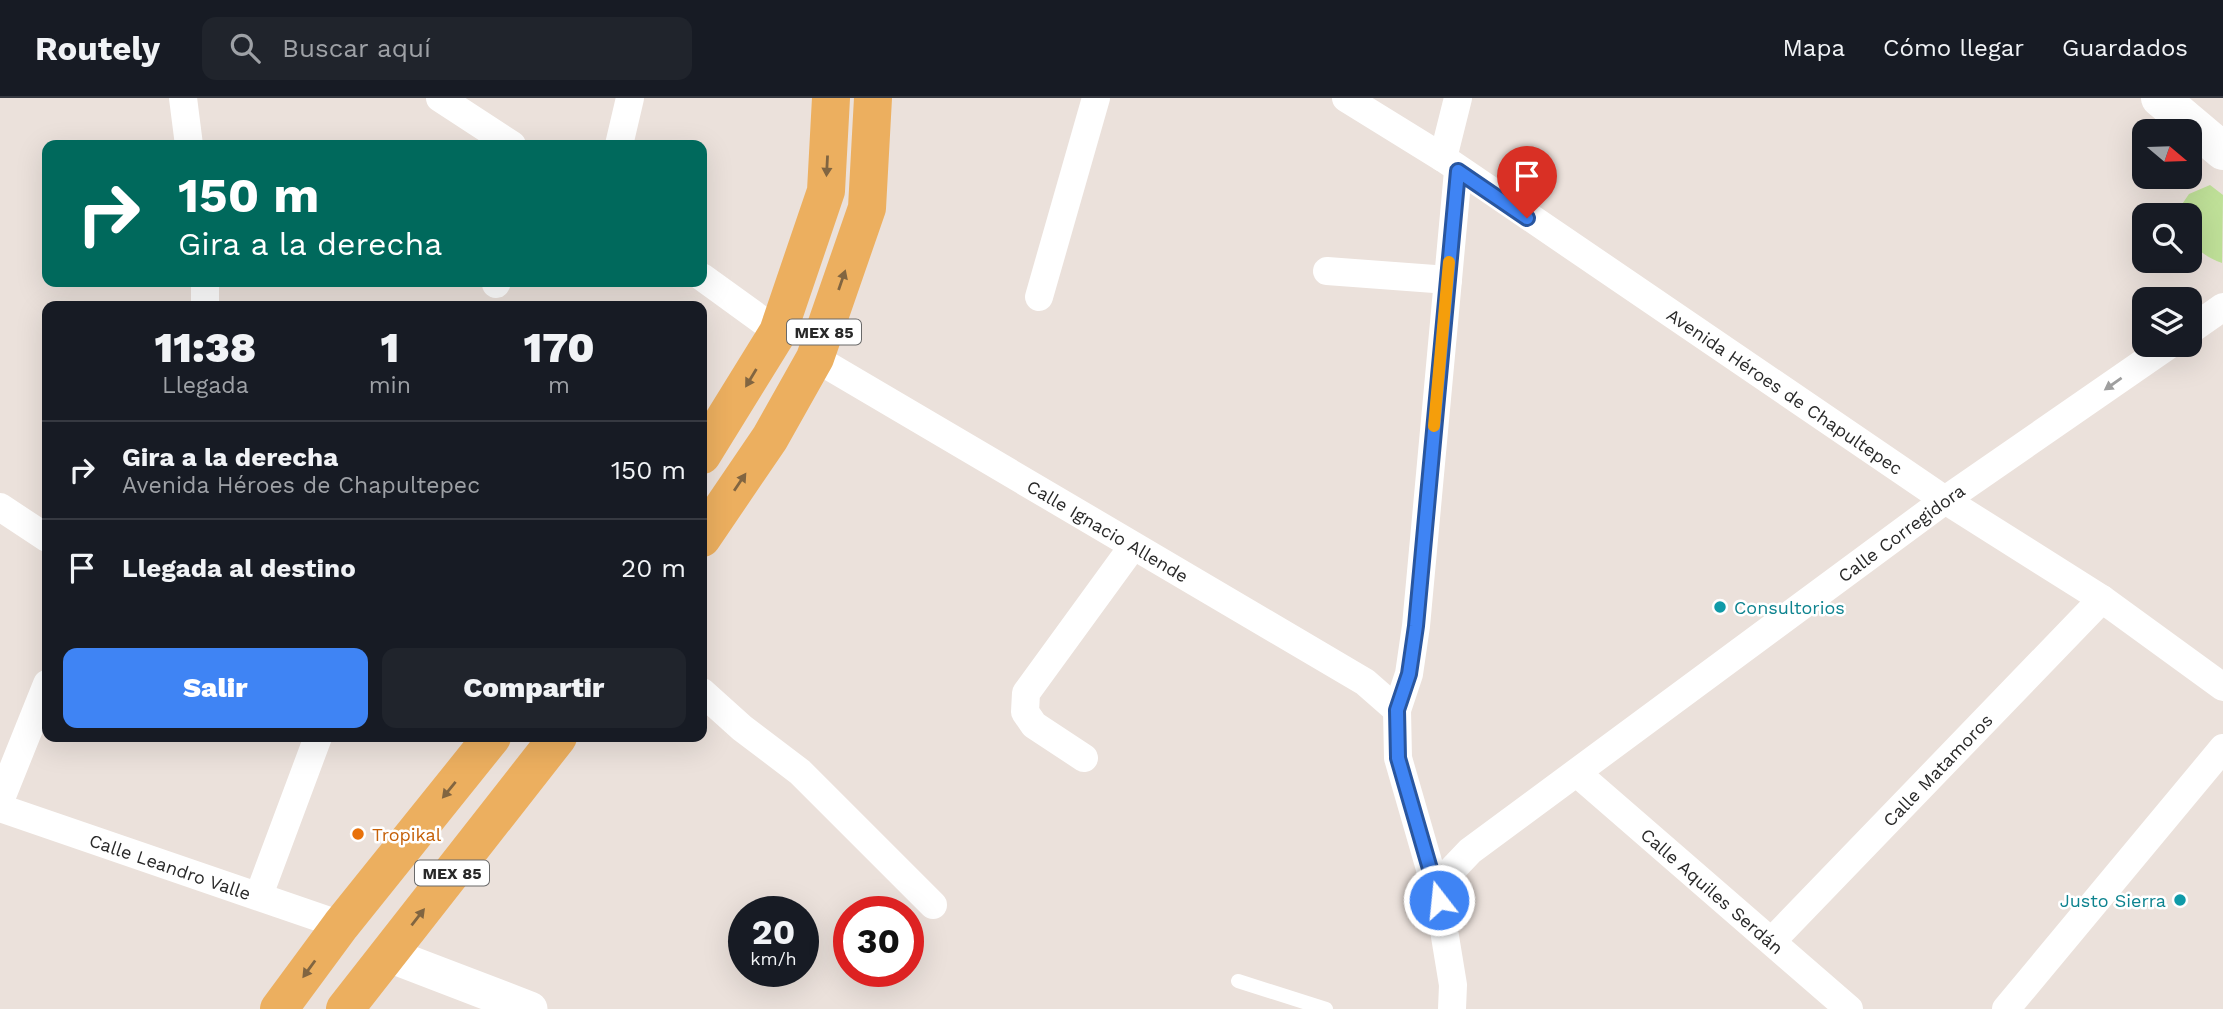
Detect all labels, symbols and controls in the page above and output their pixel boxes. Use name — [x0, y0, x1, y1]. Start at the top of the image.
search box — [202, 17, 692, 80]
text: Routely — [35, 29, 160, 68]
icon: search — [226, 29, 264, 67]
text: Buscar aquí — [282, 33, 431, 63]
text: Mapa — [1783, 34, 1845, 62]
text: Cómo llegar — [1883, 34, 2024, 62]
text: Guardados — [2062, 34, 2188, 62]
north arrow — [2132, 119, 2202, 189]
map controls — [2132, 119, 2202, 357]
pin — [1497, 146, 1557, 218]
one-way arrow — [822, 155, 833, 177]
icon: arrive — [1508, 157, 1546, 195]
text: 150 m — [178, 166, 319, 224]
icon: right — [63, 168, 154, 259]
button: search — [2132, 203, 2202, 273]
text: Gira a la derecha — [178, 225, 442, 263]
one-way arrow — [837, 269, 848, 290]
button: layers — [2132, 287, 2202, 357]
street label: Avenida Héroes de Chapultepec — [1663, 303, 1907, 479]
road number: MEX 85 — [787, 320, 861, 344]
text: 11:38 — [154, 323, 256, 372]
text: 1 — [380, 323, 399, 372]
text: 170 — [523, 323, 595, 372]
one-way arrow — [744, 369, 757, 388]
text: Llegada — [162, 372, 249, 399]
text: min — [369, 372, 411, 399]
text: m — [548, 372, 570, 399]
one-way arrow — [2104, 377, 2122, 391]
text: Gira a la derecha — [122, 442, 338, 472]
icon: right — [63, 451, 101, 489]
text: 150 m — [611, 455, 686, 485]
text: Avenida Héroes de Chapultepec — [122, 472, 480, 499]
one-way arrow — [733, 473, 747, 491]
street label: Calle Ignacio Allende — [1024, 475, 1192, 586]
street label: Calle Corregidora — [1834, 479, 1968, 586]
icon: arrive — [63, 549, 101, 587]
text: Llegada al destino — [122, 553, 356, 583]
text: 20 m — [621, 553, 686, 583]
place label: Consultorios — [1734, 597, 1845, 618]
marker: Consultorios — [1712, 599, 1728, 615]
button: Salir — [63, 648, 368, 728]
button: Compartir — [382, 648, 686, 728]
street label: Calle Matamoros — [1878, 709, 1996, 830]
one-way arrow — [442, 781, 457, 799]
street label: Calle Aquiles Serdán — [1637, 823, 1788, 958]
place label: Tropikal — [372, 824, 442, 845]
marker: Tropikal — [350, 826, 366, 842]
street label: Calle Leandro Valle — [87, 829, 254, 904]
road number: MEX 85 — [415, 860, 489, 886]
position arrow — [1402, 863, 1476, 937]
place label: Justo Sierra — [2060, 890, 2166, 911]
marker: Justo Sierra — [2172, 892, 2188, 908]
speed limit sign: 30 — [833, 896, 924, 987]
one-way arrow — [410, 909, 425, 927]
text: 20 — [752, 911, 795, 953]
text: km/h — [750, 948, 797, 969]
one-way arrow — [302, 960, 316, 978]

